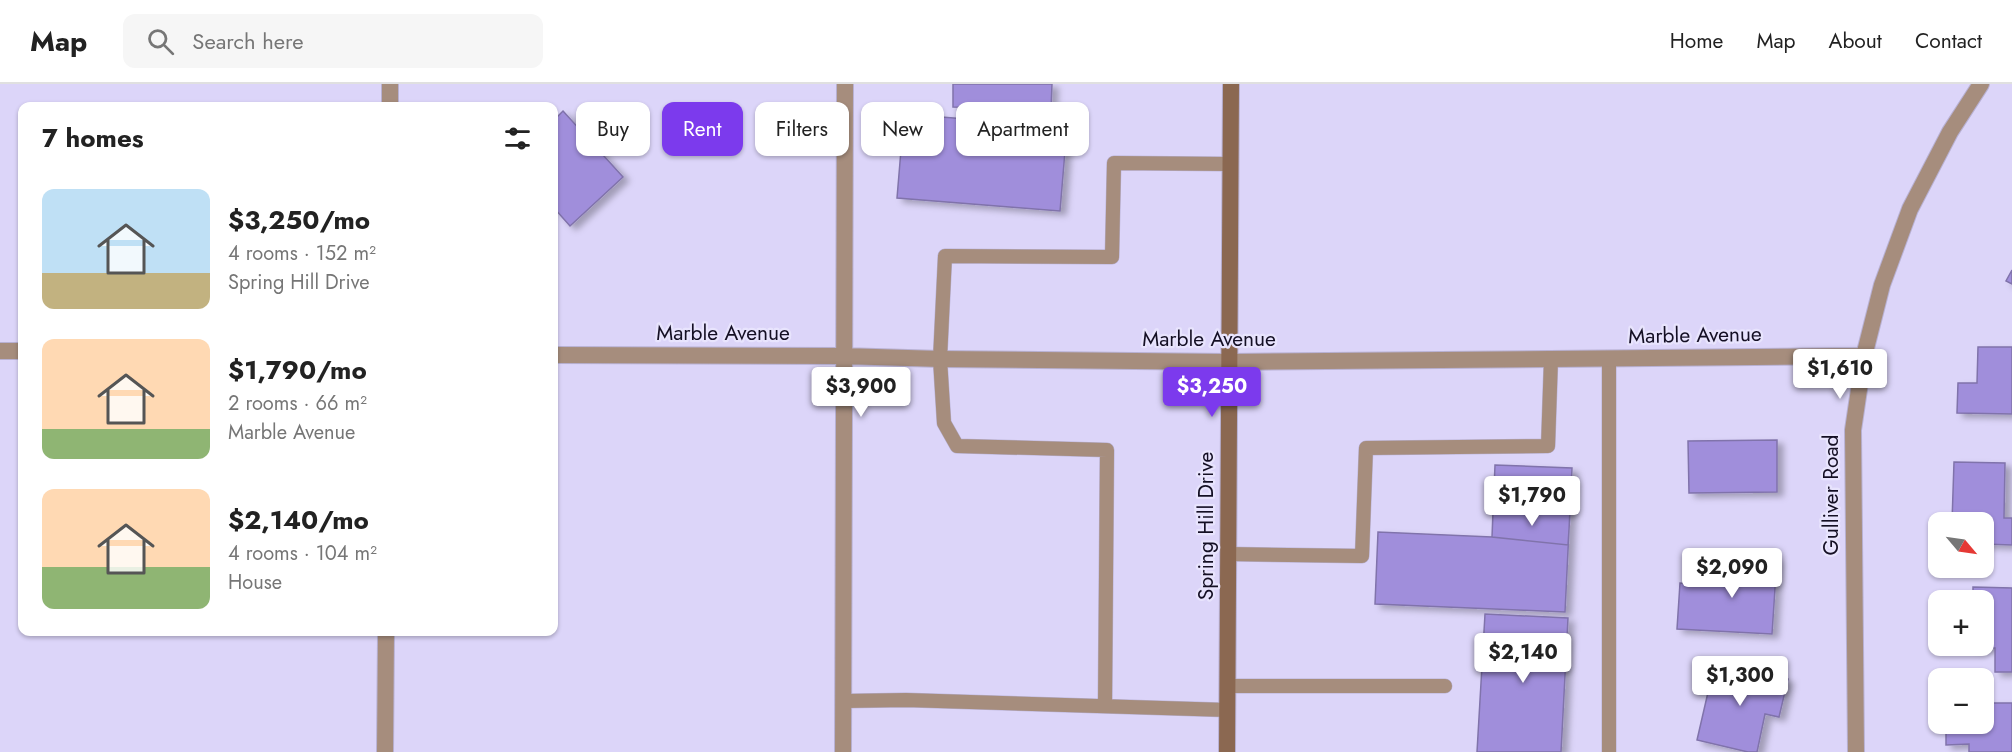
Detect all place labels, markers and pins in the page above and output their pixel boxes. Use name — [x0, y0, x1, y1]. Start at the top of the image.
pin: $1,610 — [1791, 349, 1889, 400]
pin: $3,900 — [812, 367, 910, 418]
pin: $3,250 — [1163, 367, 1261, 418]
pin: $1,790 — [1483, 476, 1581, 527]
pin: $2,090 — [1683, 548, 1781, 599]
pin: $2,140 — [1474, 633, 1572, 684]
pin: $1,300 — [1691, 656, 1789, 707]

